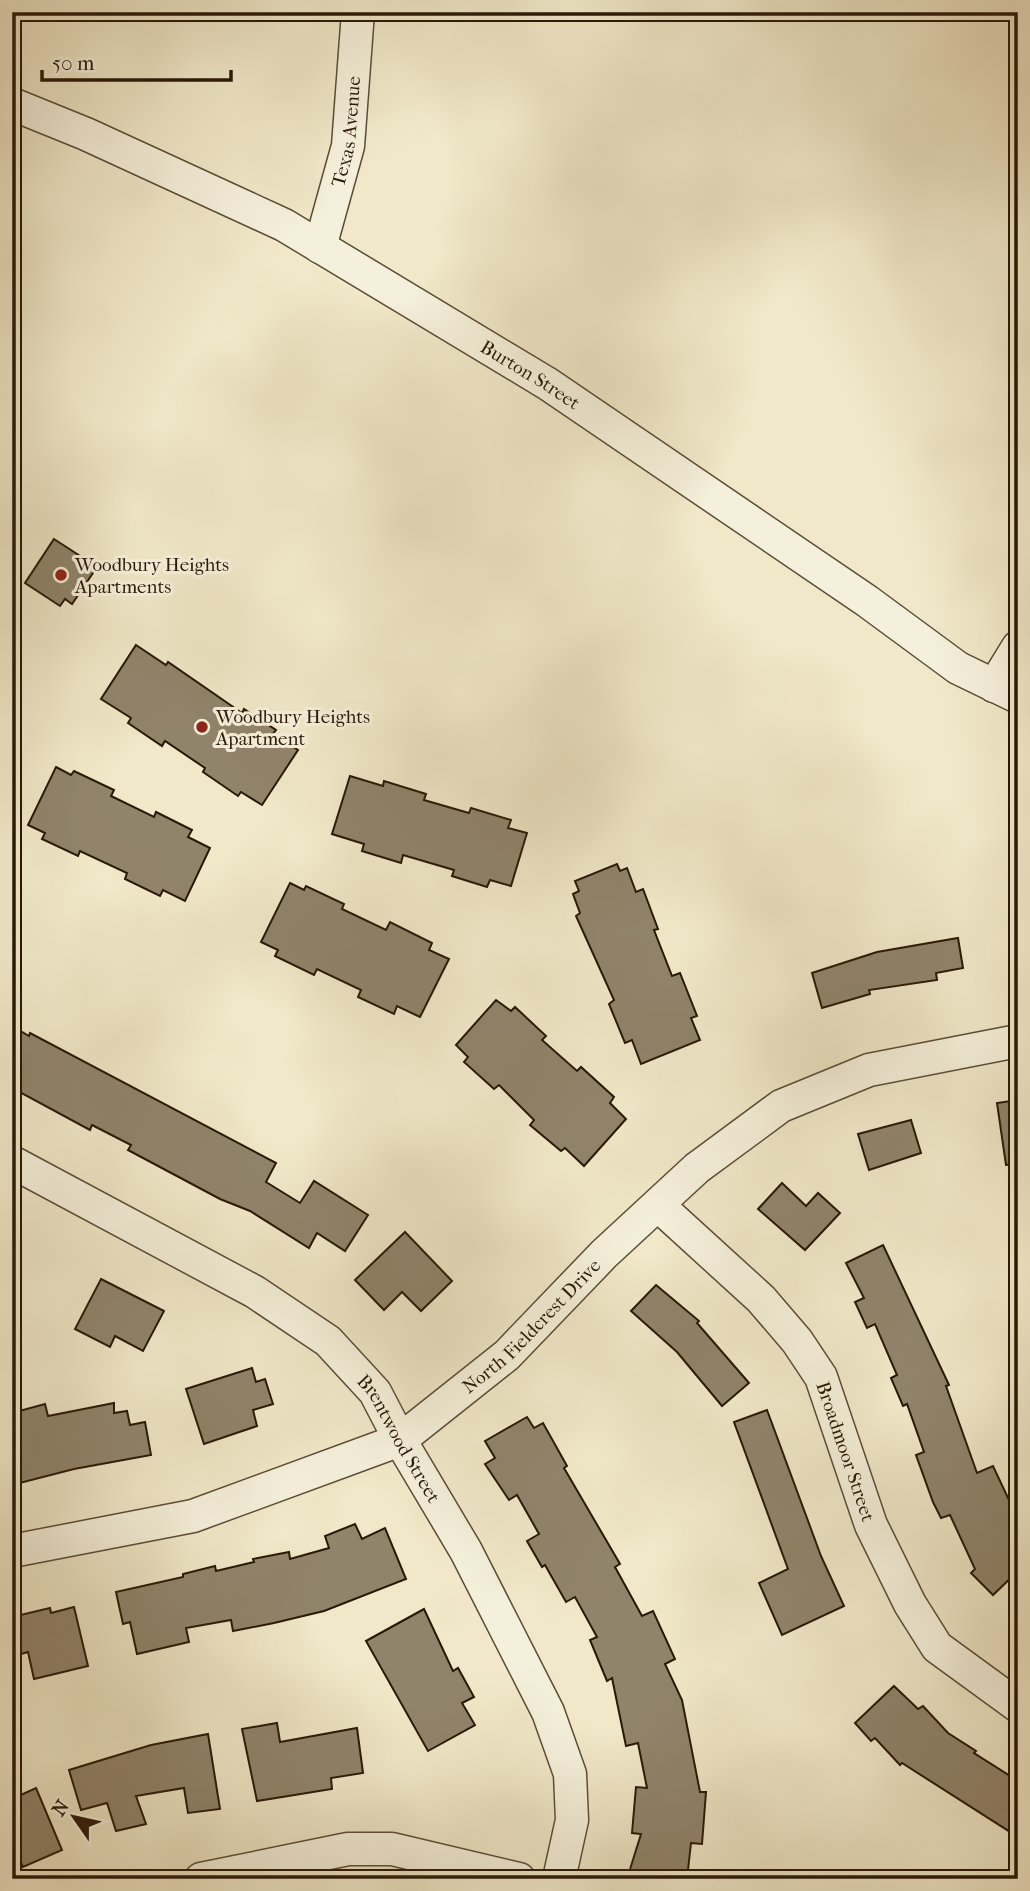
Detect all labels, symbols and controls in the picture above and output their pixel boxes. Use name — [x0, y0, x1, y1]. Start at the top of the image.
scale bar — [42, 38, 231, 82]
text: 50 m — [52, 51, 95, 75]
street label: Texas Avenue — [327, 75, 365, 189]
street label: Burton Street — [476, 336, 584, 415]
place label: Woodbury Heights Apartments — [74, 554, 229, 598]
marker: Woodbury Heights Apartments — [53, 567, 69, 583]
place label: Woodbury Heights Apartment — [215, 706, 370, 750]
marker: Woodbury Heights Apartment — [194, 719, 210, 735]
street label: North Fieldcrest Drive — [458, 1255, 605, 1398]
street label: Brentwood Street — [352, 1370, 445, 1507]
street label: Broadmoor Street — [811, 1379, 879, 1525]
north arrow — [38, 1783, 108, 1853]
text: N — [48, 1795, 74, 1820]

